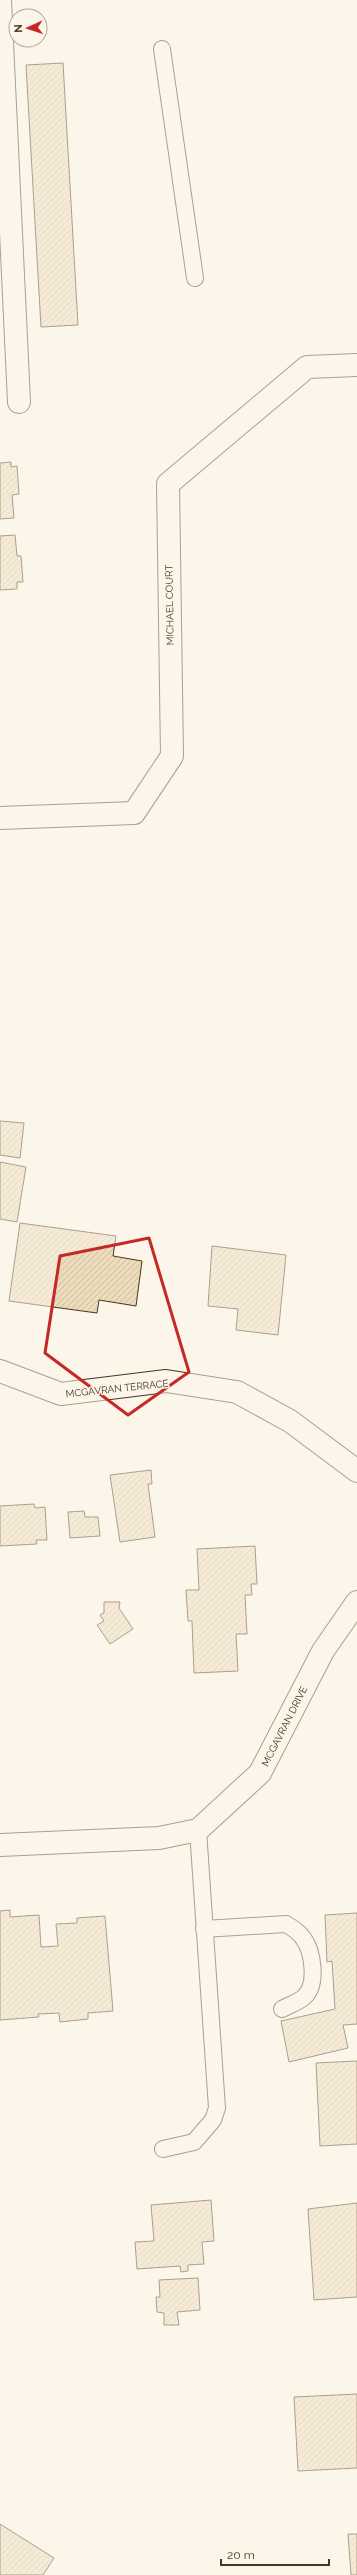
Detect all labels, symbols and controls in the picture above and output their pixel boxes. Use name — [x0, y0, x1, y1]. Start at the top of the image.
north arrow — [8, 8, 48, 48]
text: N — [12, 24, 25, 33]
street label: MICHAEL COURT — [163, 564, 176, 645]
street label: MCGAVRAN TERRACE — [65, 1378, 169, 1399]
street label: MCGAVRAN DRIVE — [260, 1684, 309, 1768]
scale bar — [221, 2541, 329, 2567]
text: 20 m — [227, 2548, 255, 2562]

